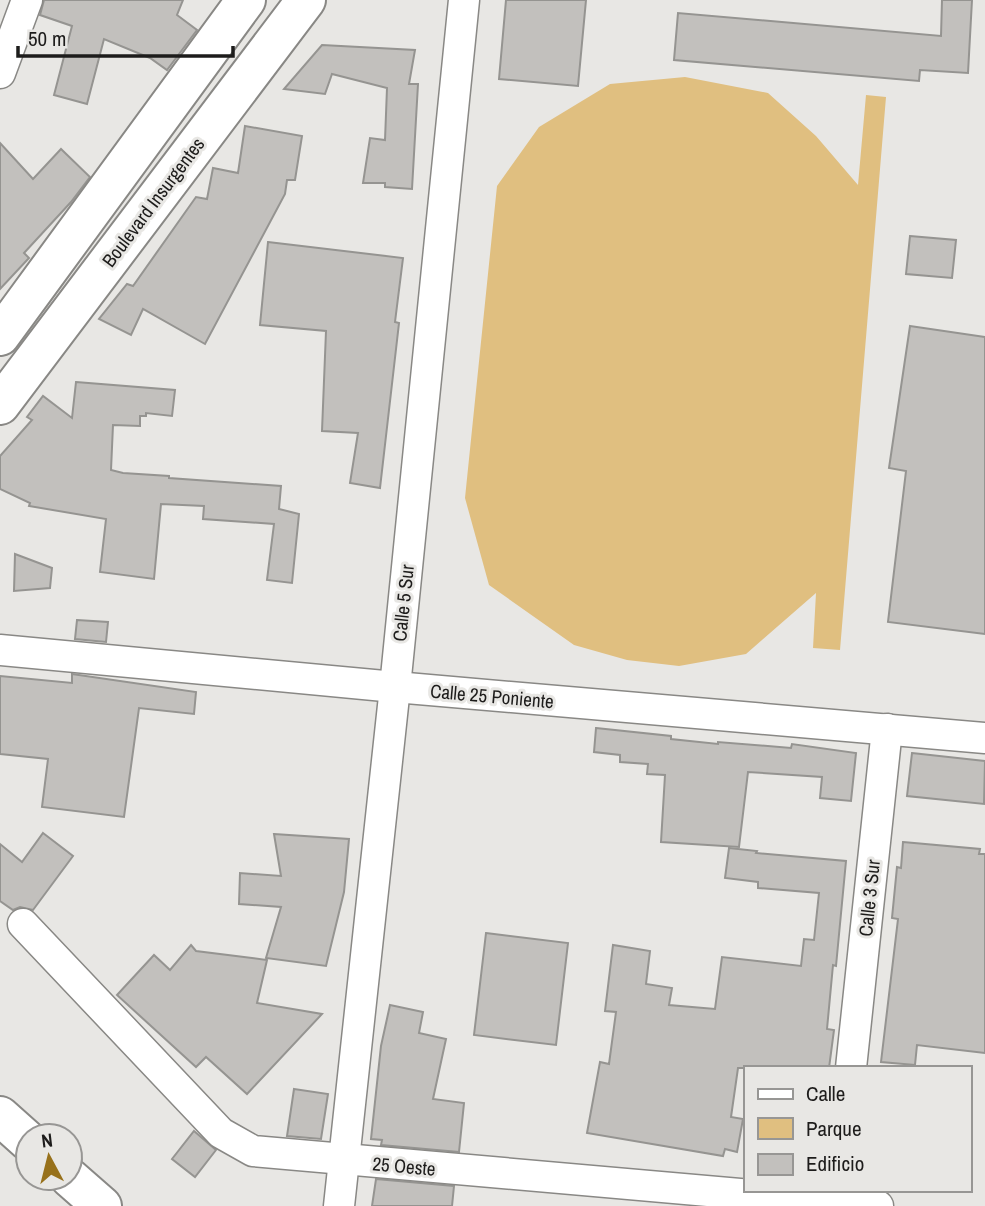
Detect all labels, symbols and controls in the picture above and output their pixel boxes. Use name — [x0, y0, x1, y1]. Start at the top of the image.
scale bar — [18, 14, 233, 58]
text: 50 m — [28, 24, 66, 53]
street label: Boulevard Insurgentes — [96, 132, 210, 272]
street label: Calle 5 Sur — [386, 563, 420, 643]
street label: Calle 25 Poniente — [429, 678, 555, 714]
street label: Calle 3 Sur — [852, 858, 886, 938]
legend — [744, 1066, 971, 1192]
text: Calle — [806, 1079, 845, 1108]
text: Parque — [806, 1114, 862, 1143]
north arrow — [14, 1122, 84, 1192]
text: N — [40, 1127, 54, 1154]
text: Edificio — [806, 1149, 864, 1178]
street label: 25 Oeste — [371, 1150, 437, 1182]

